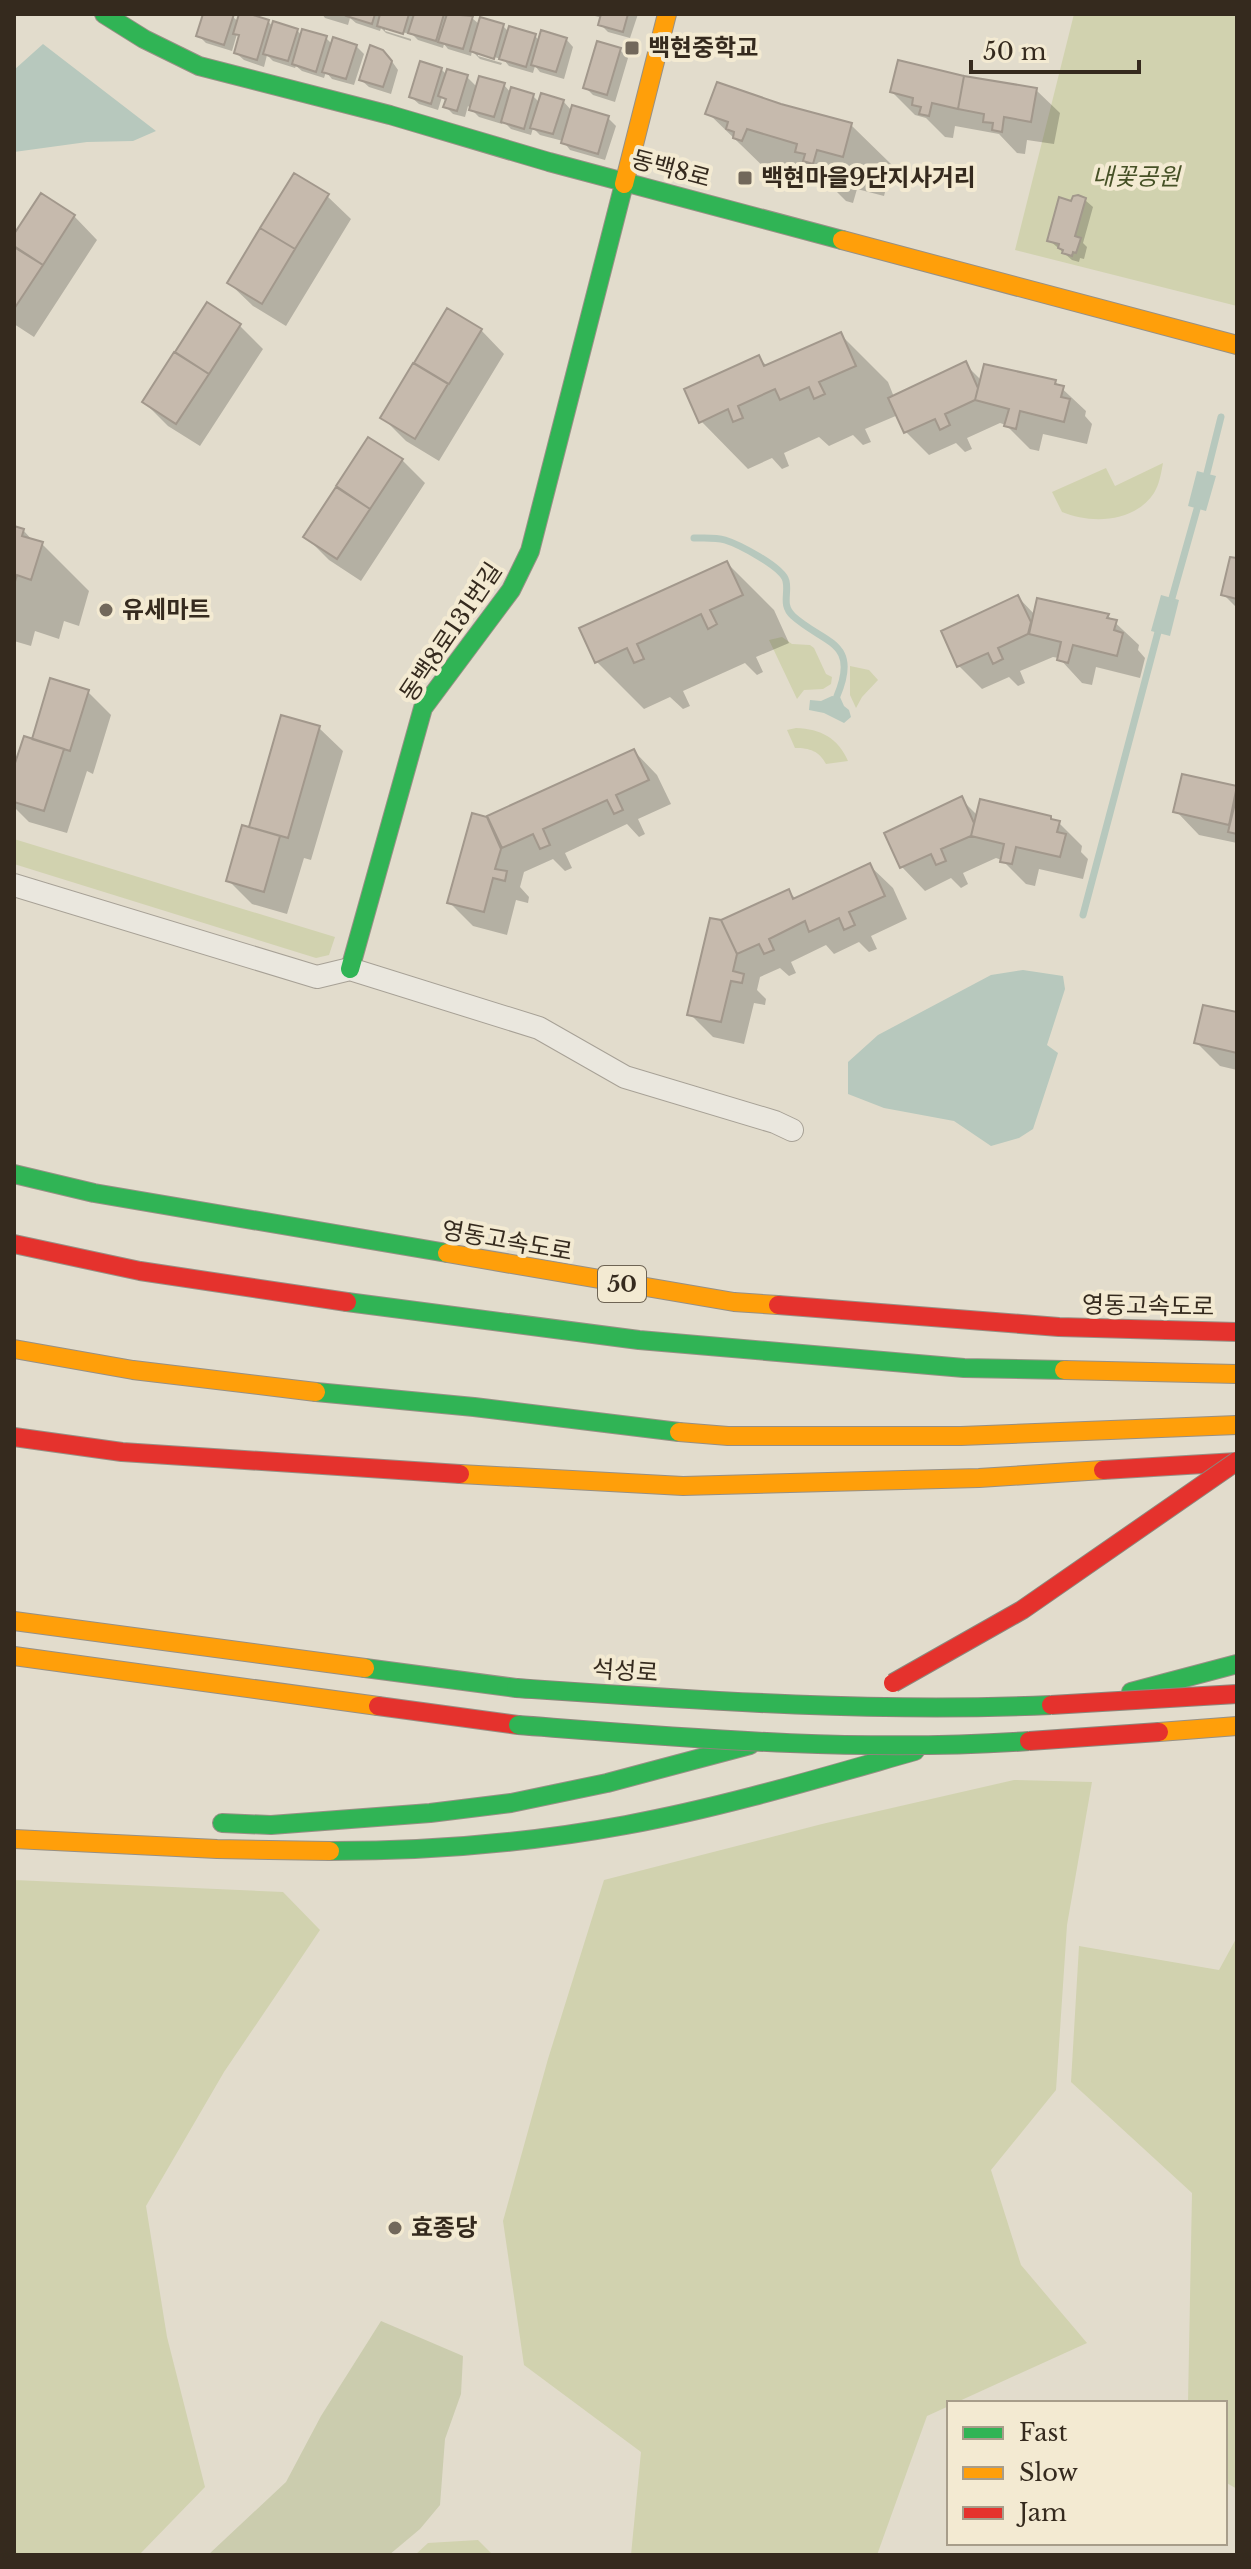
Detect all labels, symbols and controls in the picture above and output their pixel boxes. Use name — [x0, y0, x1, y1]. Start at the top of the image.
scale bar — [971, 24, 1139, 74]
place label: 백현중학교 — [648, 33, 758, 62]
text: 50 m — [983, 37, 1047, 66]
marker: 백현중학교 — [623, 39, 641, 57]
street label: 동백8로 — [628, 144, 714, 193]
park label: 내꽃공원 — [1092, 162, 1182, 191]
place label: 백현마을9단지사거리 — [761, 163, 976, 192]
marker: 백현마을9단지사거리 — [736, 169, 754, 187]
street label: 동백8로131번길 — [394, 557, 508, 707]
place label: 유세마트 — [122, 595, 210, 624]
marker: 유세마트 — [97, 601, 115, 619]
street label: 영동고속도로 — [439, 1215, 575, 1266]
road number: 50 — [598, 1266, 646, 1302]
street label: 영동고속도로 — [1082, 1290, 1214, 1321]
street label: 석성로 — [591, 1654, 659, 1687]
place label: 효종당 — [411, 2213, 477, 2242]
marker: 효종당 — [386, 2219, 404, 2237]
legend — [947, 2401, 1227, 2545]
text: Fast — [1019, 2418, 1067, 2447]
text: Slow — [1019, 2458, 1078, 2487]
text: Jam — [1016, 2498, 1067, 2527]

